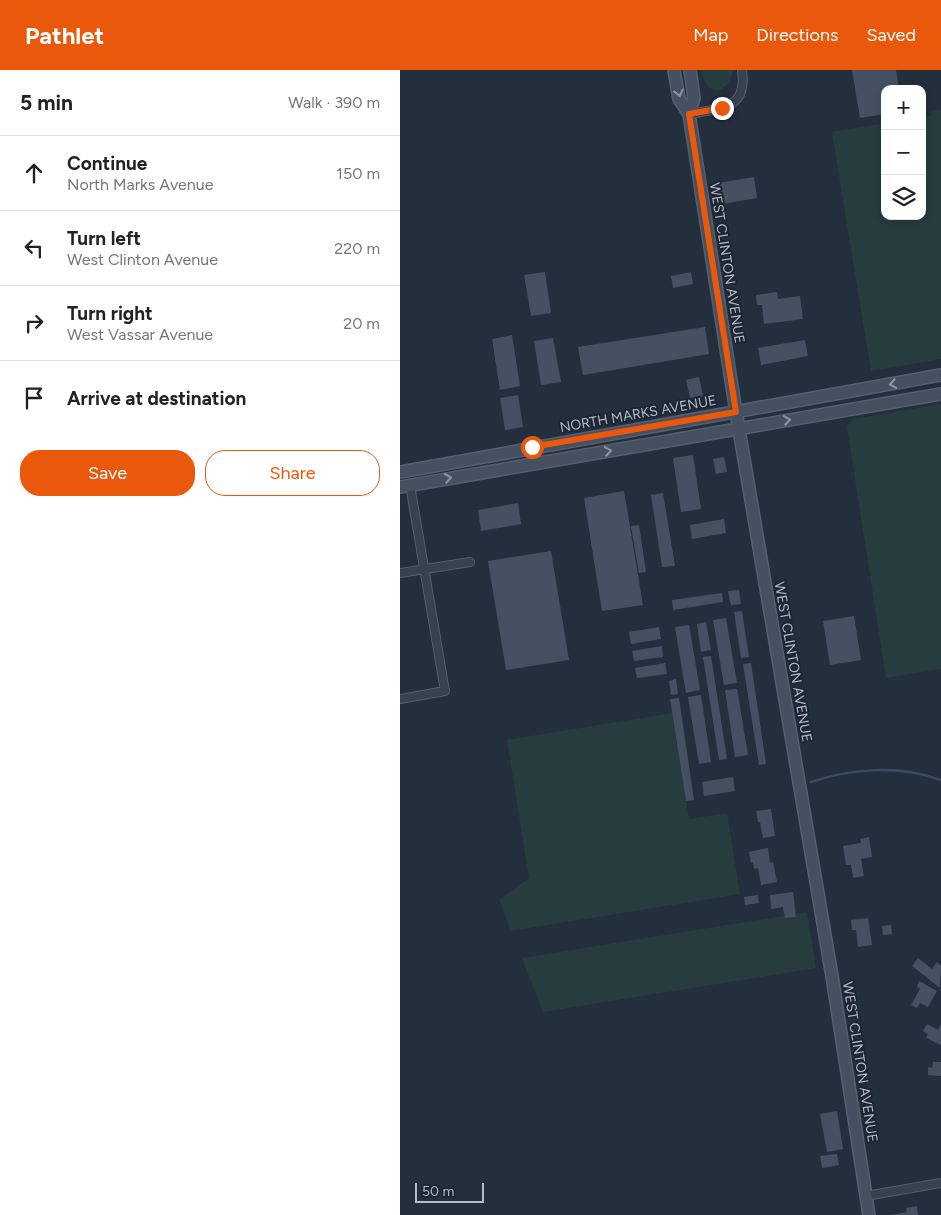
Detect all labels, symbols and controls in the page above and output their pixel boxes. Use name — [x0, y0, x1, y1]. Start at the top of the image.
text: Pathlet — [25, 21, 104, 50]
text: Map — [693, 24, 728, 46]
text: Directions — [756, 24, 838, 46]
text: Saved — [866, 24, 916, 46]
map controls — [881, 85, 926, 220]
button: + — [881, 85, 926, 130]
one-way arrow — [673, 89, 684, 98]
text: 5 min — [20, 90, 73, 115]
text: Walk · 390 m — [288, 93, 380, 112]
route end — [711, 97, 734, 120]
button: − — [881, 130, 926, 175]
text: Continue — [67, 152, 147, 175]
icon: ahead — [20, 159, 48, 187]
text: 150 m — [336, 164, 380, 183]
text: North Marks Avenue — [67, 175, 213, 194]
button: layers — [881, 175, 926, 220]
street label: WEST CLINTON AVENUE — [706, 182, 748, 344]
text: Turn left — [67, 227, 141, 250]
icon: left — [20, 234, 48, 262]
text: 220 m — [334, 239, 380, 258]
text: West Clinton Avenue — [67, 250, 218, 269]
text: Turn right — [67, 302, 153, 325]
icon: right — [20, 309, 48, 337]
text: 20 m — [343, 314, 380, 333]
text: West Vassar Avenue — [67, 325, 213, 344]
one-way arrow — [889, 378, 897, 389]
icon: arrive — [20, 384, 48, 412]
text: Arrive at destination — [67, 387, 246, 410]
street label: NORTH MARKS AVENUE — [558, 392, 718, 436]
one-way arrow — [783, 415, 791, 426]
route start — [521, 436, 544, 459]
one-way arrow — [604, 446, 613, 456]
button: Save — [20, 450, 195, 496]
button: Share — [205, 450, 380, 496]
one-way arrow — [444, 474, 452, 484]
street label: WEST CLINTON AVENUE — [771, 581, 815, 743]
street label: WEST CLINTON AVENUE — [839, 981, 881, 1143]
scale bar — [415, 1180, 484, 1203]
text: 50 m — [422, 1183, 454, 1200]

